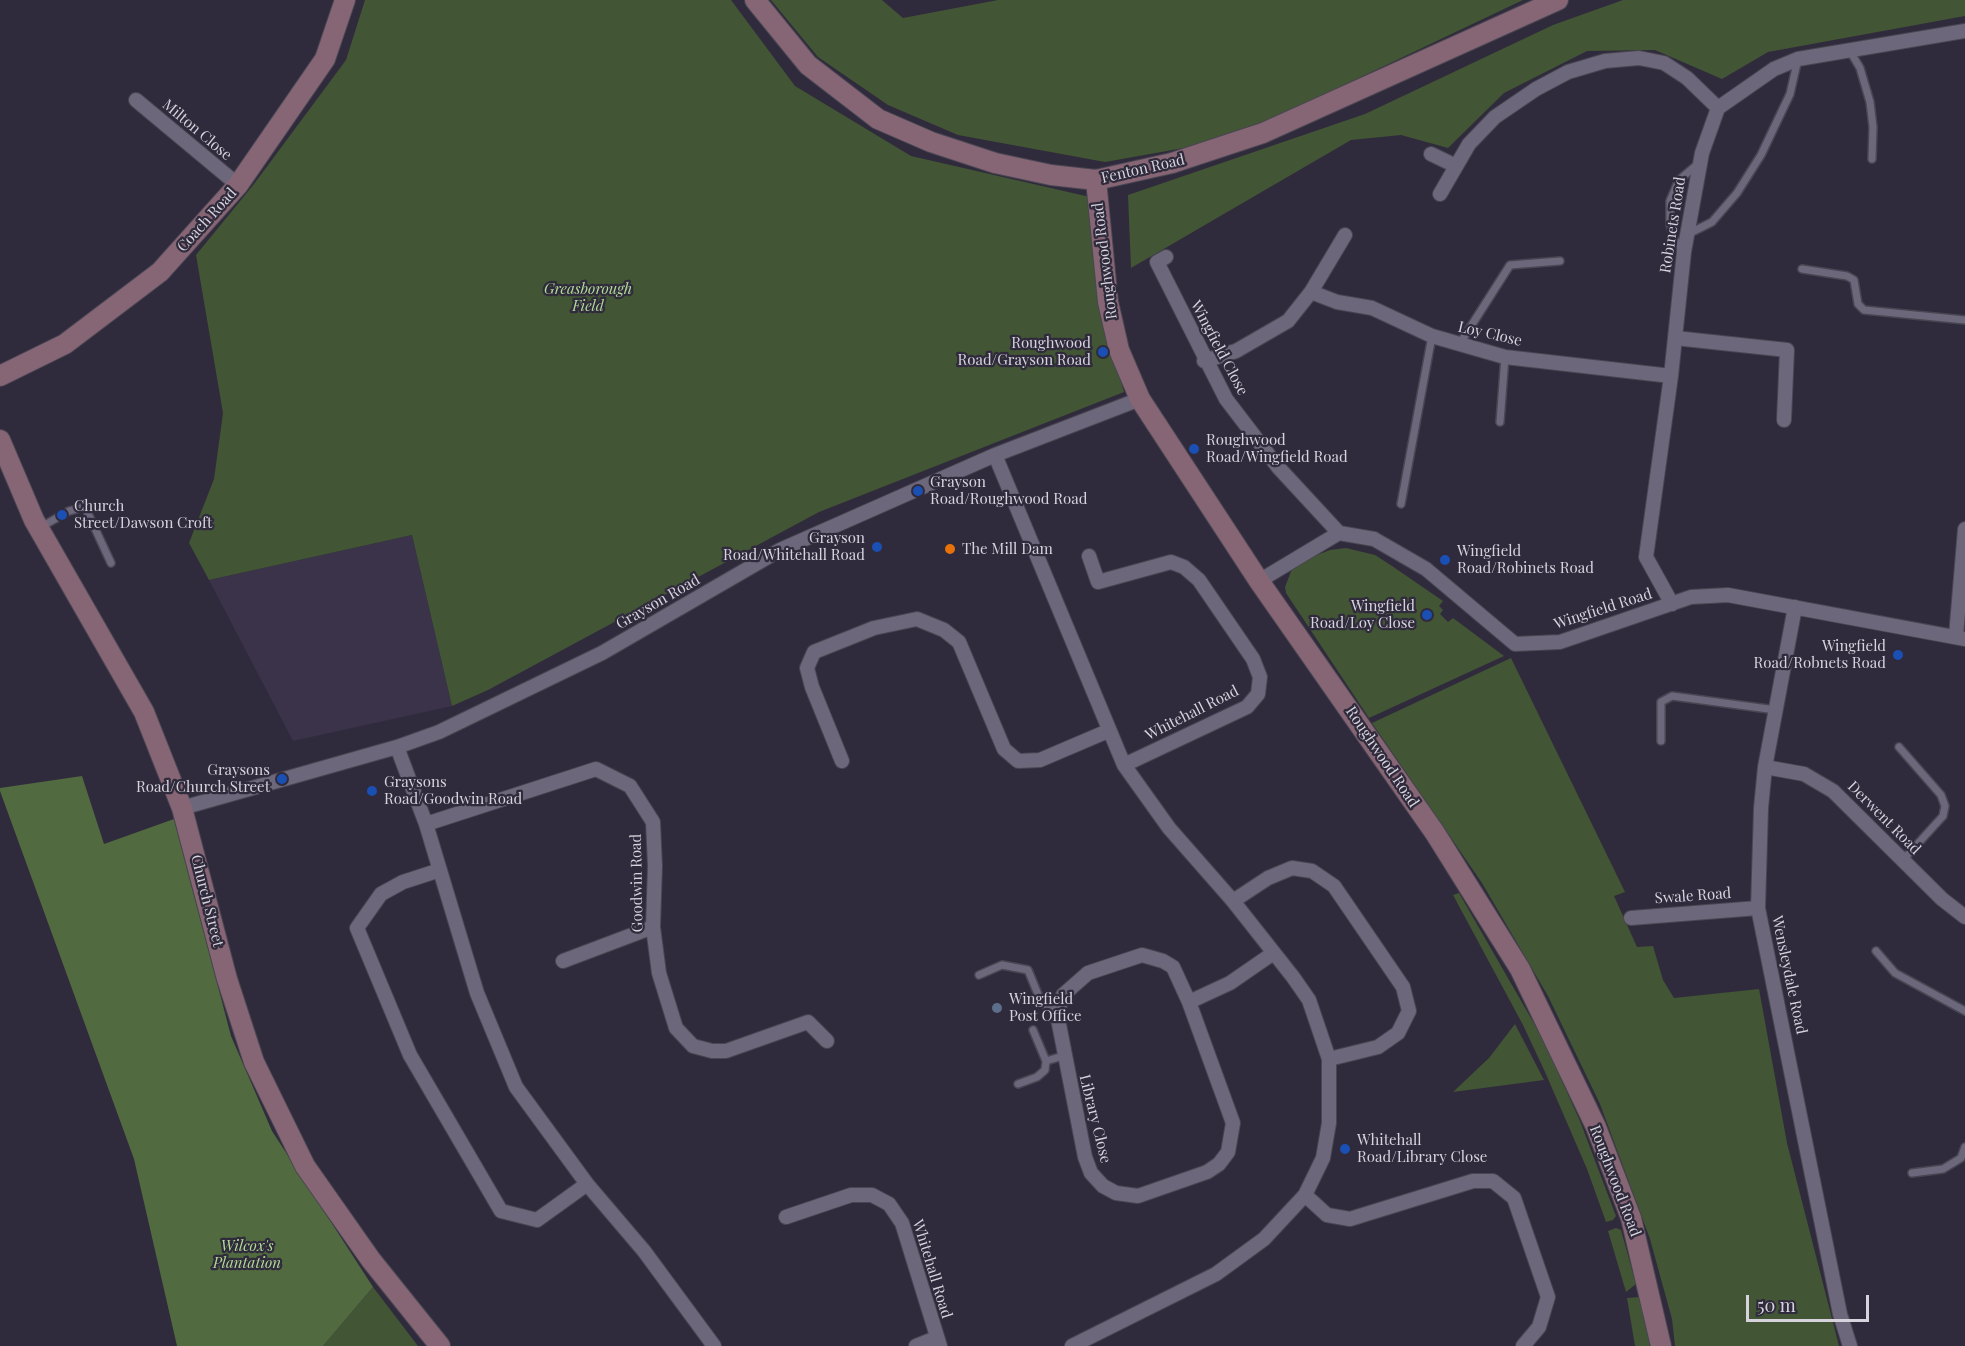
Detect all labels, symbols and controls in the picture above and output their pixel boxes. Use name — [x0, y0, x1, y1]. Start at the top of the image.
street label: Milton Close — [159, 96, 235, 164]
street label: Fenton Road — [1100, 151, 1186, 187]
street label: Robinets Road — [1657, 176, 1689, 274]
street label: Coach Road — [174, 184, 240, 256]
street label: Roughwood Road — [1089, 201, 1121, 321]
park label: Greasborough Field — [544, 280, 632, 315]
street label: Wingfield Close — [1186, 298, 1252, 398]
street label: Loy Close — [1456, 318, 1524, 350]
place label: Roughwood Road/Grayson Road — [958, 334, 1091, 369]
marker: Roughwood Road/Grayson Road — [1096, 345, 1110, 359]
place label: Roughwood Road/Wingfield Road — [1206, 431, 1348, 466]
marker: Roughwood Road/Wingfield Road — [1187, 442, 1201, 456]
place label: Grayson Road/Roughwood Road — [930, 473, 1087, 508]
marker: Grayson Road/Roughwood Road — [911, 484, 925, 498]
place label: Church Street/Dawson Croft — [74, 497, 212, 532]
marker: Church Street/Dawson Croft — [55, 508, 69, 522]
place label: Grayson Road/Whitehall Road — [723, 529, 865, 564]
marker: Grayson Road/Whitehall Road — [870, 540, 884, 554]
place label: The Mill Dam — [962, 540, 1053, 558]
marker: The Mill Dam — [943, 542, 957, 556]
place label: Wingfield Road/Robinets Road — [1457, 542, 1594, 577]
marker: Wingfield Road/Robinets Road — [1438, 553, 1452, 567]
street label: Grayson Road — [613, 571, 703, 633]
street label: Wingfield Road — [1552, 585, 1654, 633]
place label: Wingfield Road/Loy Close — [1310, 597, 1415, 632]
marker: Wingfield Road/Loy Close — [1420, 608, 1434, 622]
place label: Wingfield Road/Robnets Road — [1753, 637, 1886, 672]
marker: Wingfield Road/Robnets Road — [1891, 648, 1905, 662]
street label: Whitehall Road — [1142, 682, 1242, 744]
street label: Roughwood Road — [1342, 703, 1422, 811]
place label: Graysons Road/Church Street — [136, 761, 270, 796]
marker: Graysons Road/Church Street — [275, 772, 289, 786]
place label: Graysons Road/Goodwin Road — [384, 773, 522, 808]
street label: Derwent Road — [1844, 778, 1924, 858]
marker: Graysons Road/Goodwin Road — [365, 784, 379, 798]
street label: Goodwin Road — [627, 834, 647, 932]
street label: Church Street — [187, 853, 227, 949]
street label: Swale Road — [1654, 884, 1732, 908]
street label: Wensleydale Road — [1768, 914, 1810, 1036]
place label: Wingfield Post Office — [1009, 990, 1082, 1025]
marker: Wingfield Post Office — [990, 1001, 1004, 1015]
street label: Library Close — [1075, 1073, 1115, 1165]
street label: Roughwood Road — [1586, 1123, 1644, 1239]
place label: Whitehall Road/Library Close — [1357, 1131, 1487, 1166]
marker: Whitehall Road/Library Close — [1338, 1142, 1352, 1156]
street label: Whitehall Road — [908, 1217, 956, 1321]
park label: Wilcox's Plantation — [213, 1237, 281, 1272]
scale bar — [1749, 1283, 1872, 1321]
text: 50 m — [1757, 1293, 1796, 1317]

